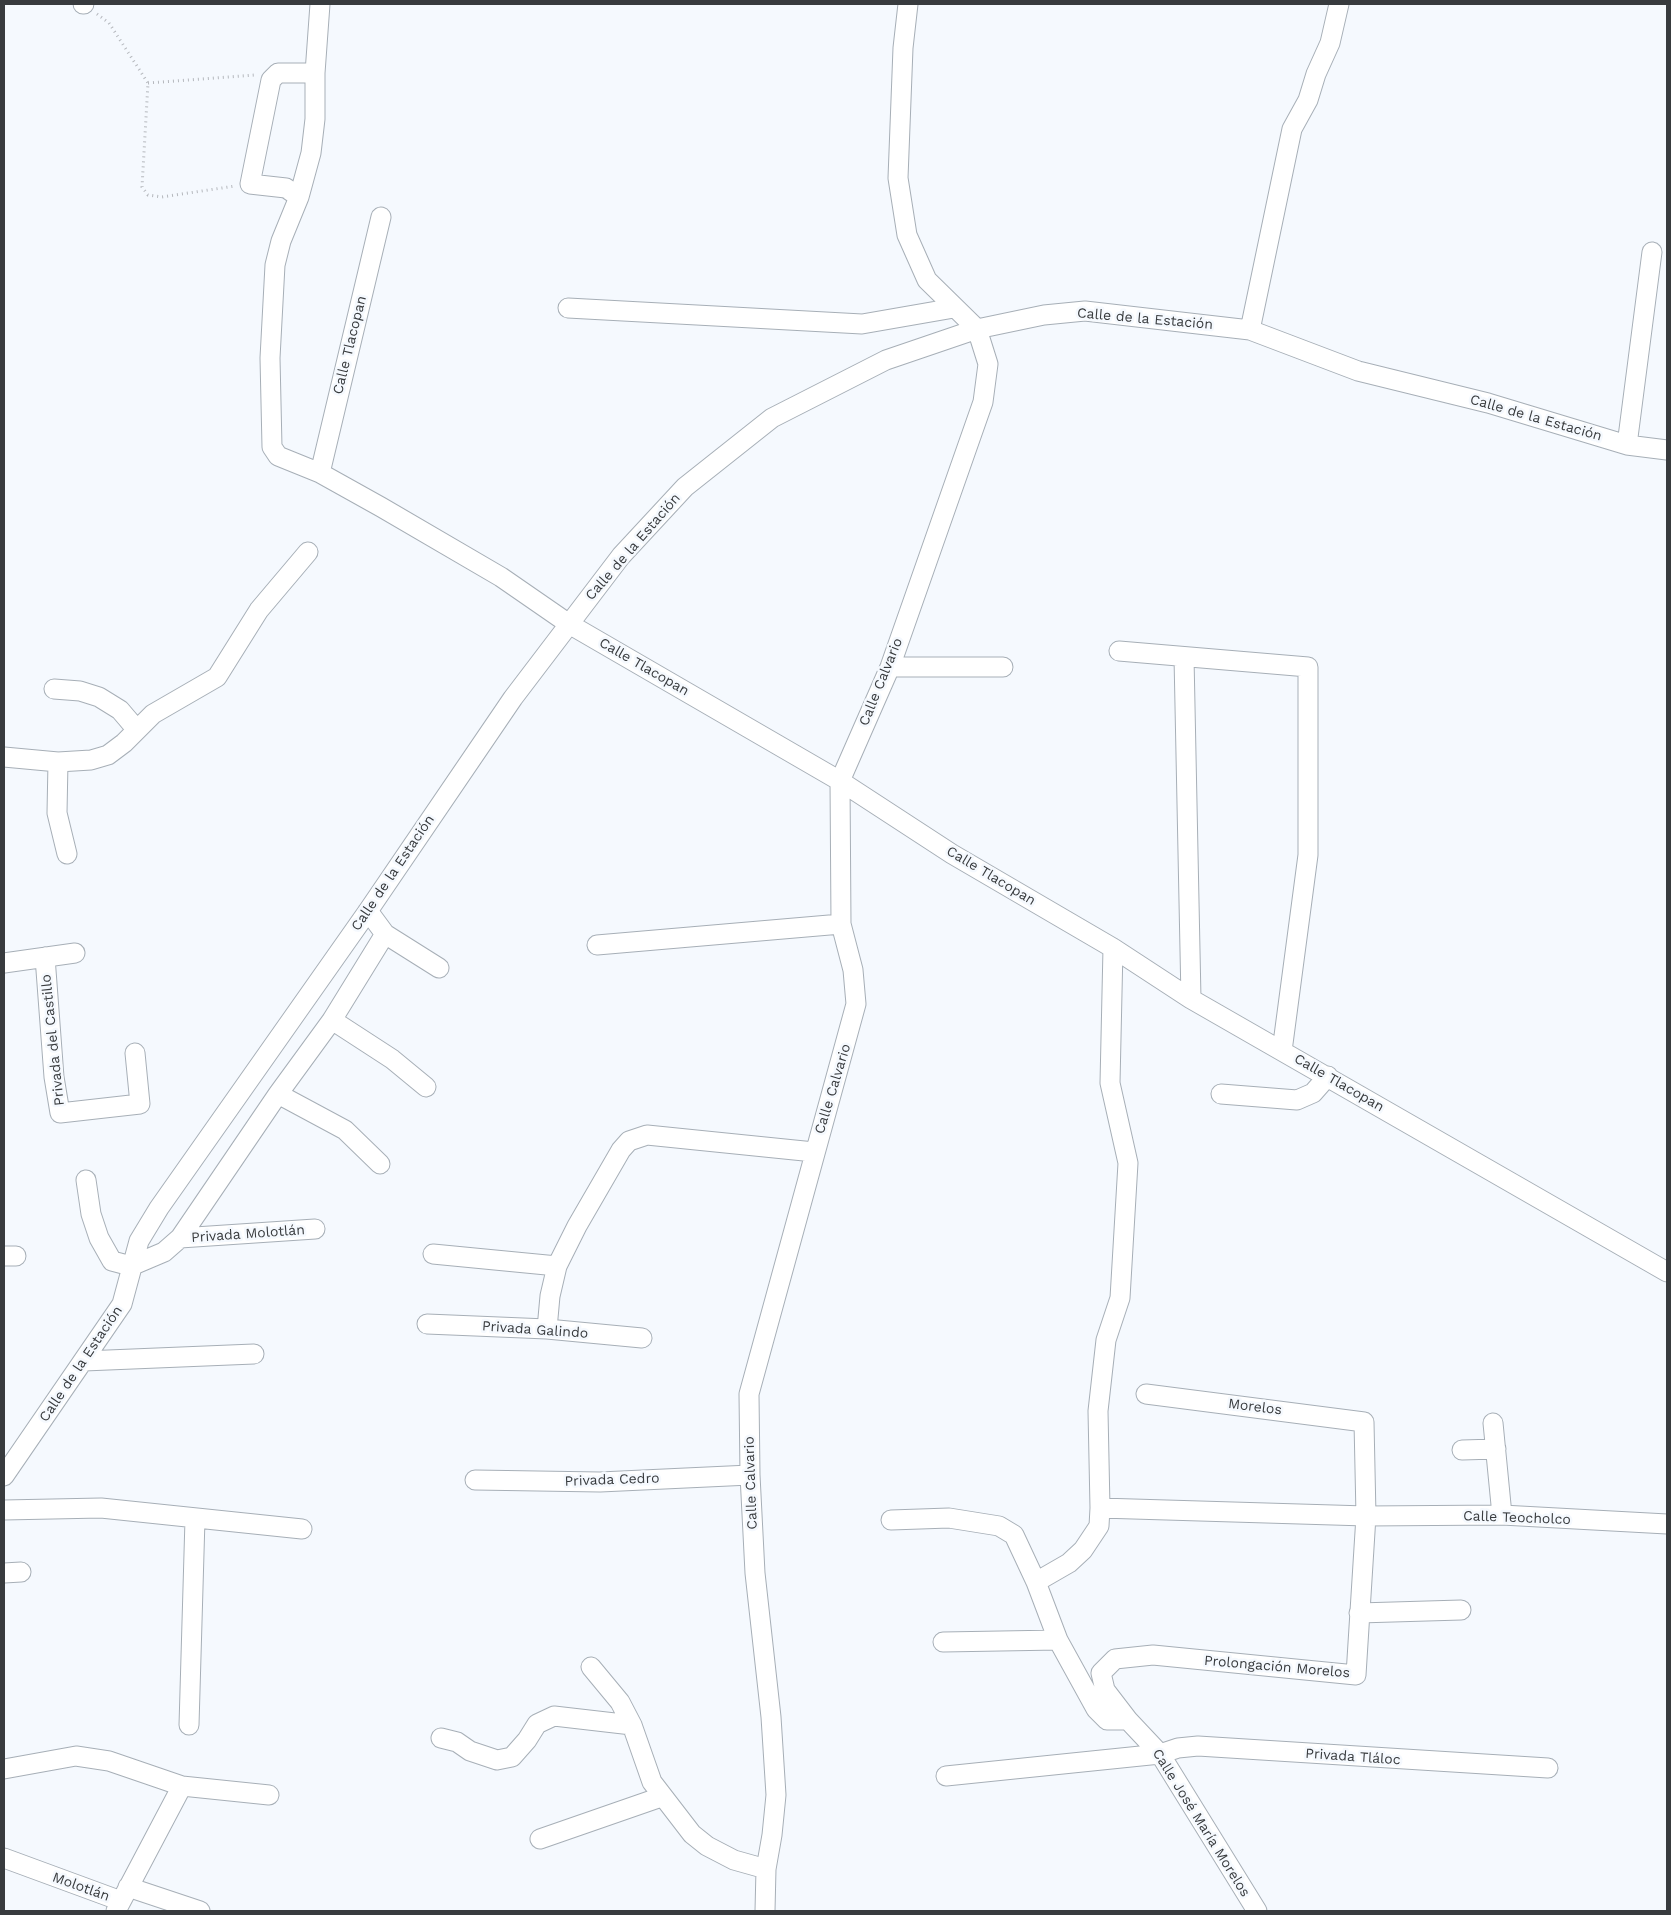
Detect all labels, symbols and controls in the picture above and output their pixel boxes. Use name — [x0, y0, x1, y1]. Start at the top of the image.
street label: Calle Tlacopan — [330, 294, 370, 396]
street label: Calle de la Estación — [1076, 305, 1214, 333]
street label: Calle de la Estación — [1468, 391, 1604, 445]
street label: Calle de la Estación — [582, 490, 684, 604]
street label: Calle Tlacopan — [596, 634, 692, 700]
street label: Calle Calvario — [856, 636, 906, 728]
street label: Calle de la Estación — [348, 812, 438, 934]
street label: Calle Tlacopan — [943, 843, 1039, 909]
street label: Privada del Castillo — [38, 974, 68, 1106]
street label: Calle Calvario — [811, 1042, 855, 1136]
street label: Calle Tlacopan — [1291, 1050, 1387, 1116]
street label: Privada Molotlán — [191, 1222, 305, 1246]
street label: Calle de la Estación — [36, 1303, 126, 1425]
street label: Privada Galindo — [481, 1318, 589, 1342]
street label: Morelos — [1227, 1395, 1283, 1419]
street label: Calle Calvario — [741, 1436, 761, 1530]
street label: Privada Cedro — [564, 1470, 660, 1490]
street label: Calle Teocholco — [1463, 1508, 1571, 1528]
street label: Prolongación Morelos — [1203, 1652, 1351, 1682]
street label: Privada Tláloc — [1305, 1745, 1401, 1769]
street label: Calle José María Morelos — [1149, 1746, 1253, 1900]
street label: Molotlán — [50, 1869, 112, 1905]

